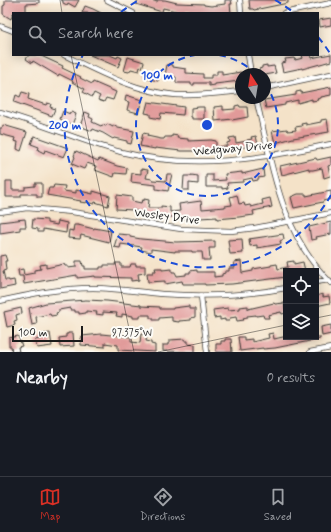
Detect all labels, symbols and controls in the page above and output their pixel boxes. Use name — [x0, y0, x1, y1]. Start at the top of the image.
search box — [12, 12, 319, 56]
icon: search — [26, 23, 48, 45]
text: Search here — [58, 24, 134, 44]
text: 100 m — [141, 68, 174, 84]
north arrow — [235, 68, 271, 104]
text: 200 m — [49, 118, 82, 134]
centre of rings — [200, 118, 214, 132]
street label: Wedgway Drive — [193, 138, 273, 160]
street label: Wosley Drive — [133, 205, 200, 229]
map controls — [283, 268, 319, 340]
button: locate — [283, 268, 319, 304]
button: layers — [283, 304, 319, 340]
scale bar — [12, 324, 83, 343]
text: 100 m — [18, 326, 48, 340]
text: 97.375°W — [112, 326, 152, 340]
text: Nearby — [16, 367, 68, 389]
text: 0 results — [267, 370, 315, 387]
tab: Map — [39, 486, 61, 524]
tab: Directions — [140, 486, 185, 524]
tab: Saved — [264, 486, 292, 524]

